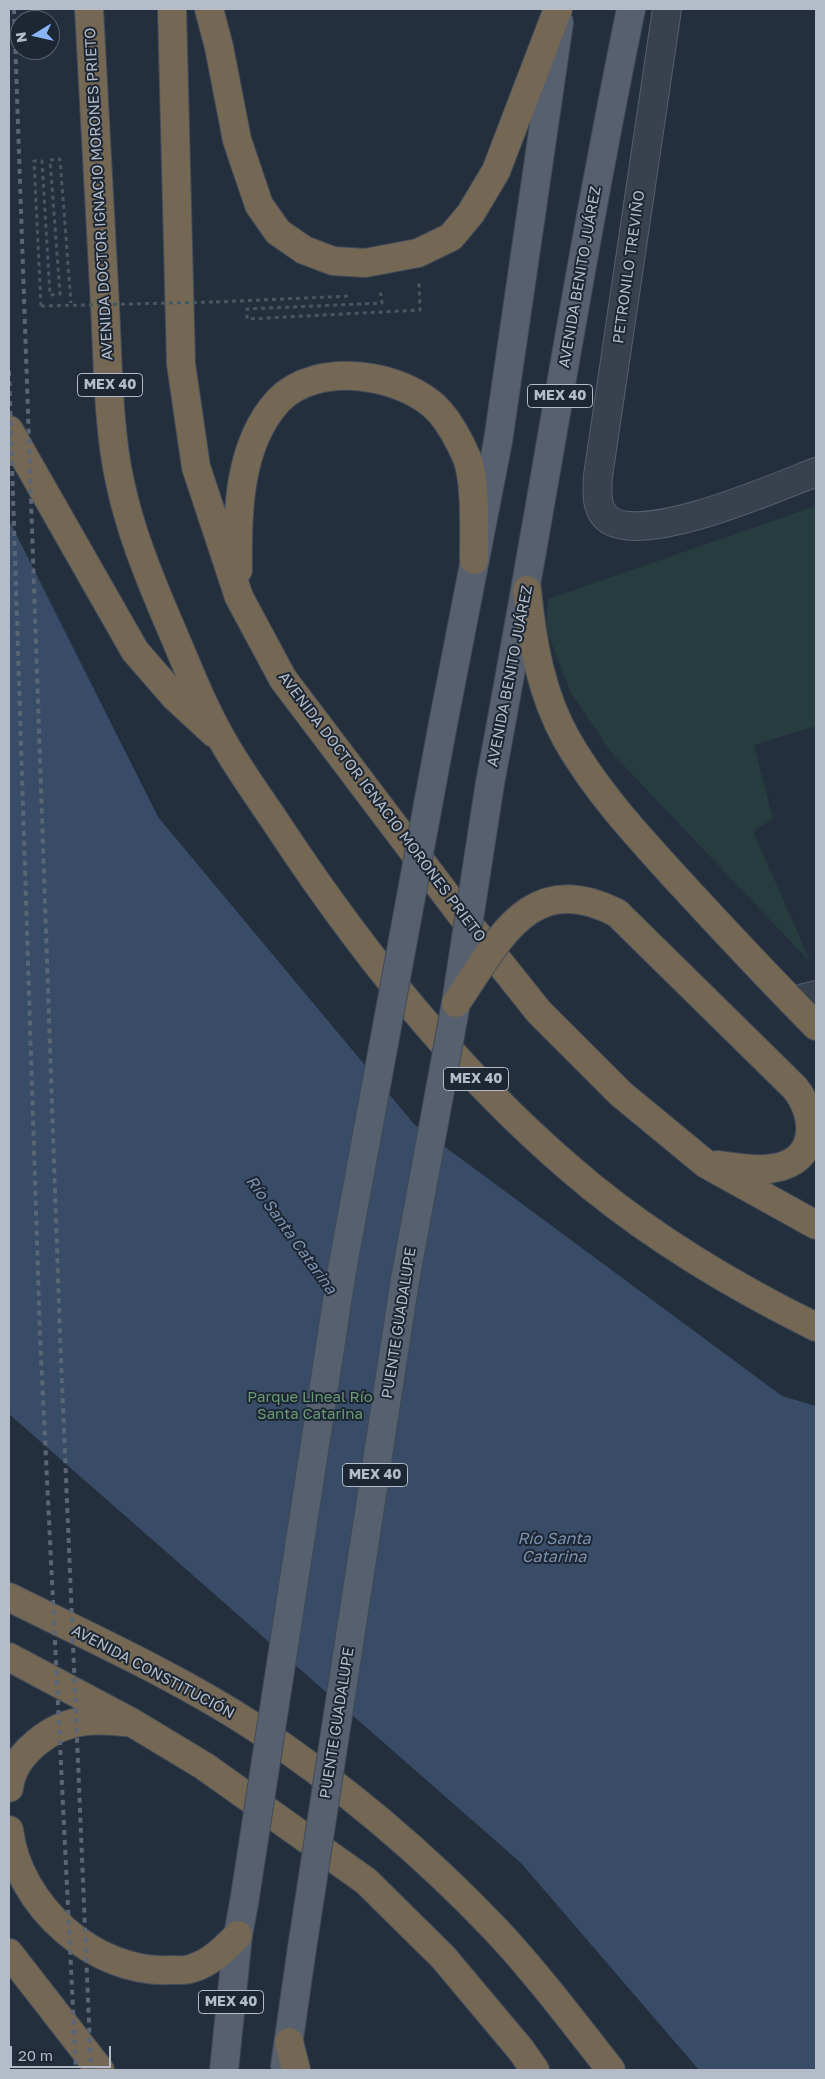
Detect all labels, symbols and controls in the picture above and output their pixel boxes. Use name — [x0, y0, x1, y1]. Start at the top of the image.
north arrow — [10, 10, 60, 60]
street label: AVENIDA DOCTOR IGNACIO MORONES PRIETO — [81, 27, 117, 361]
text: N — [11, 31, 30, 44]
street label: AVENIDA BENITO JUÁREZ — [555, 185, 605, 369]
street label: PETRONILO TREVIÑO — [609, 189, 649, 345]
road number: MEX 40 — [78, 374, 142, 396]
road number: MEX 40 — [528, 384, 592, 408]
street label: AVENIDA BENITO JUÁREZ — [484, 584, 536, 768]
street label: AVENIDA DOCTOR IGNACIO MORONES PRIETO — [275, 669, 489, 945]
road number: MEX 40 — [444, 1068, 508, 1090]
water label: Río Santa Catarina — [242, 1172, 340, 1298]
street label: PUENTE GUADALUPE — [378, 1246, 420, 1400]
park label: Parque Lineal Río Santa Catarina — [247, 1388, 373, 1423]
road number: MEX 40 — [342, 1464, 408, 1486]
water label: Río Santa Catarina — [517, 1529, 591, 1567]
street label: AVENIDA CONSTITUCIÓN — [69, 1621, 237, 1723]
street label: PUENTE GUADALUPE — [316, 1646, 358, 1800]
road number: MEX 40 — [198, 1990, 264, 2014]
scale bar — [12, 2036, 114, 2068]
text: 20 m — [18, 2046, 53, 2064]

